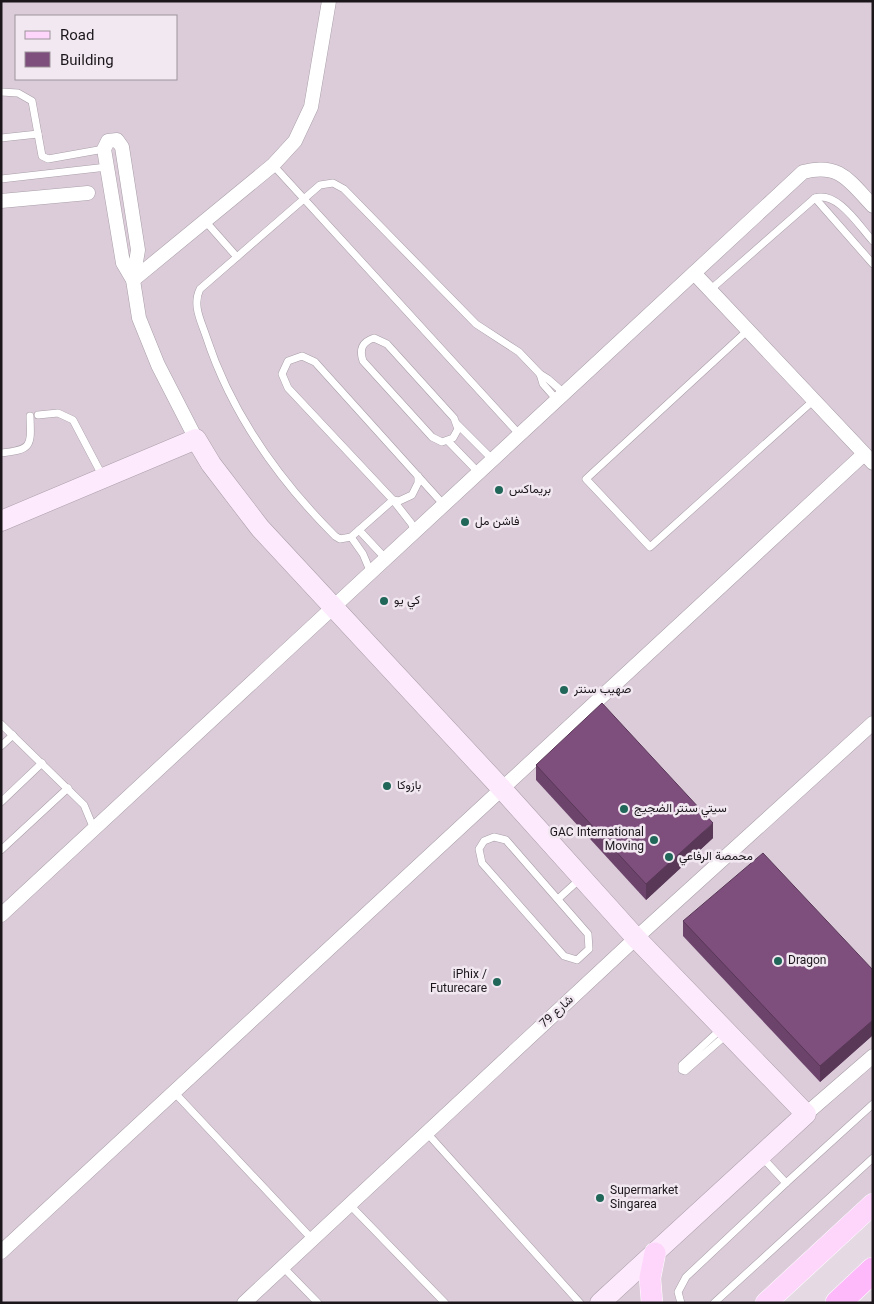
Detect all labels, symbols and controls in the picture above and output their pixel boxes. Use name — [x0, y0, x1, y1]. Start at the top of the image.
legend — [15, 15, 178, 80]
text: Road — [60, 25, 94, 48]
text: Building — [60, 50, 114, 73]
place label: بريماكس — [509, 481, 551, 499]
marker: بريماكس — [493, 484, 505, 496]
place label: فاشن مل — [475, 513, 519, 531]
marker: فاشن مل — [459, 516, 471, 528]
place label: كي يو — [394, 592, 420, 610]
marker: كي يو — [378, 595, 390, 607]
place label: صهيب سنتر — [573, 681, 631, 699]
marker: صهيب سنتر — [558, 684, 570, 696]
place label: بازوكا — [397, 777, 421, 795]
marker: بازوكا — [381, 780, 393, 792]
place label: سيتي سنتر الضجيج — [634, 800, 727, 818]
marker: سيتي سنتر الضجيج — [618, 803, 630, 815]
place label: GAC International Moving — [550, 824, 644, 856]
marker: GAC International Moving — [648, 834, 660, 846]
place label: محمصة الرفاعي — [679, 848, 753, 866]
marker: محمصة الرفاعي — [663, 851, 675, 863]
place label: Dragon — [788, 952, 826, 970]
marker: Dragon — [772, 955, 784, 967]
place label: iPhix / Futurecare — [430, 966, 487, 998]
marker: iPhix / Futurecare — [491, 976, 503, 988]
street label: شارع 79 — [536, 991, 578, 1033]
place label: Supermarket Singarea — [610, 1182, 678, 1214]
marker: Supermarket Singarea — [594, 1192, 606, 1204]

